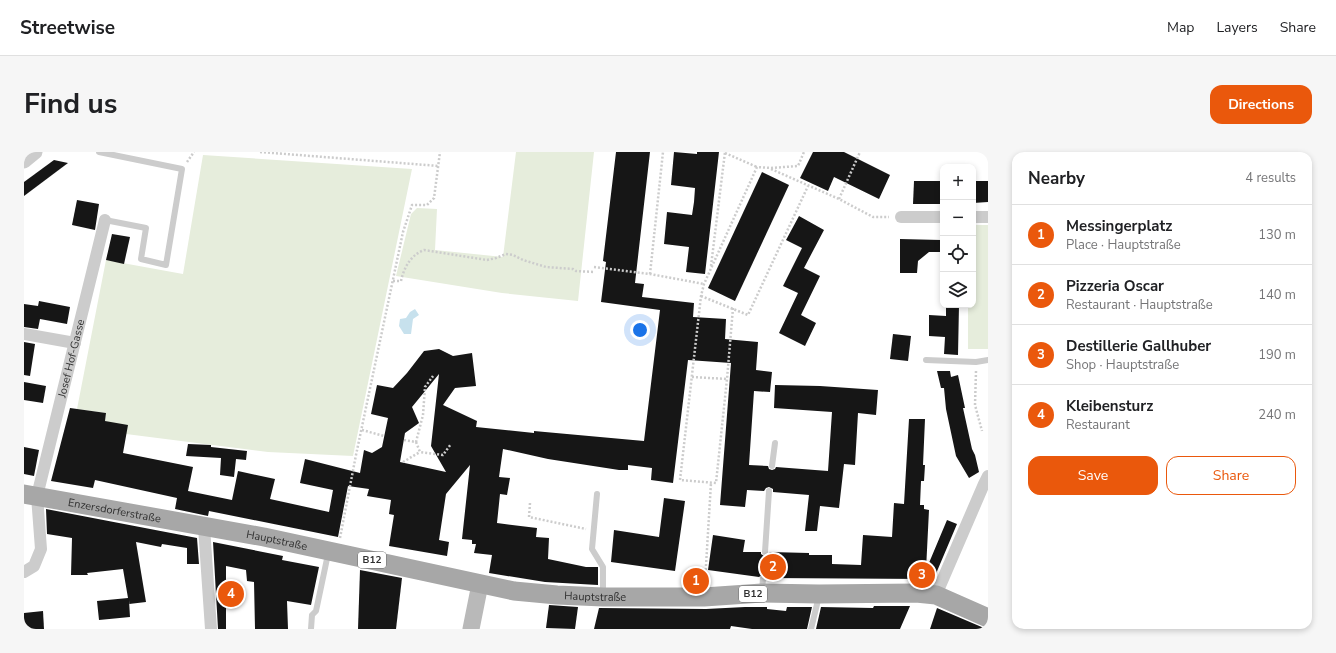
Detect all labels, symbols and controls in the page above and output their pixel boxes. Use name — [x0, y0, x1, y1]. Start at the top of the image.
text: Streetwise — [20, 15, 115, 41]
text: Map — [1167, 18, 1194, 37]
text: Layers — [1216, 18, 1258, 37]
text: Share — [1280, 18, 1316, 37]
text: Find us — [24, 85, 118, 123]
button: Directions — [1210, 85, 1312, 124]
map controls — [940, 164, 976, 308]
button: + — [940, 164, 976, 200]
text: Nearby — [1028, 167, 1085, 190]
text: 4 results — [1245, 169, 1296, 187]
button: − — [940, 200, 976, 236]
text: Messingerplatz — [1066, 216, 1172, 236]
text: 1 — [1037, 226, 1045, 244]
text: 130 m — [1258, 226, 1296, 244]
button: locate — [940, 236, 976, 272]
text: Place · Hauptstraße — [1066, 236, 1181, 254]
button: layers — [940, 272, 976, 308]
text: Pizzeria Oscar — [1066, 276, 1164, 296]
text: 2 — [1037, 286, 1045, 304]
text: 140 m — [1258, 286, 1296, 304]
text: Restaurant · Hauptstraße — [1066, 296, 1213, 314]
street label: Josef Hof-Gasse — [54, 317, 88, 400]
your location — [630, 320, 650, 340]
text: Destillerie Gallhuber — [1066, 336, 1211, 356]
text: 3 — [1037, 346, 1045, 364]
text: 190 m — [1258, 346, 1296, 364]
text: Shop · Hauptstraße — [1066, 356, 1179, 374]
text: Kleibensturz — [1066, 396, 1153, 416]
text: 4 — [1037, 406, 1045, 424]
text: 240 m — [1258, 406, 1296, 424]
text: Restaurant — [1066, 416, 1130, 434]
button: Save — [1028, 456, 1158, 495]
button: Share — [1166, 456, 1296, 495]
street label: Enzersdorferstraße — [67, 495, 162, 526]
street label: Hauptstraße — [245, 526, 309, 554]
road number: B12 — [358, 552, 386, 568]
pin: 2 — [760, 552, 786, 582]
pin: 3 — [909, 560, 935, 590]
pin: 1 — [683, 566, 709, 596]
pin: 4 — [218, 579, 244, 609]
road number: B12 — [739, 586, 767, 602]
street label: Hauptstraße — [564, 588, 626, 605]

